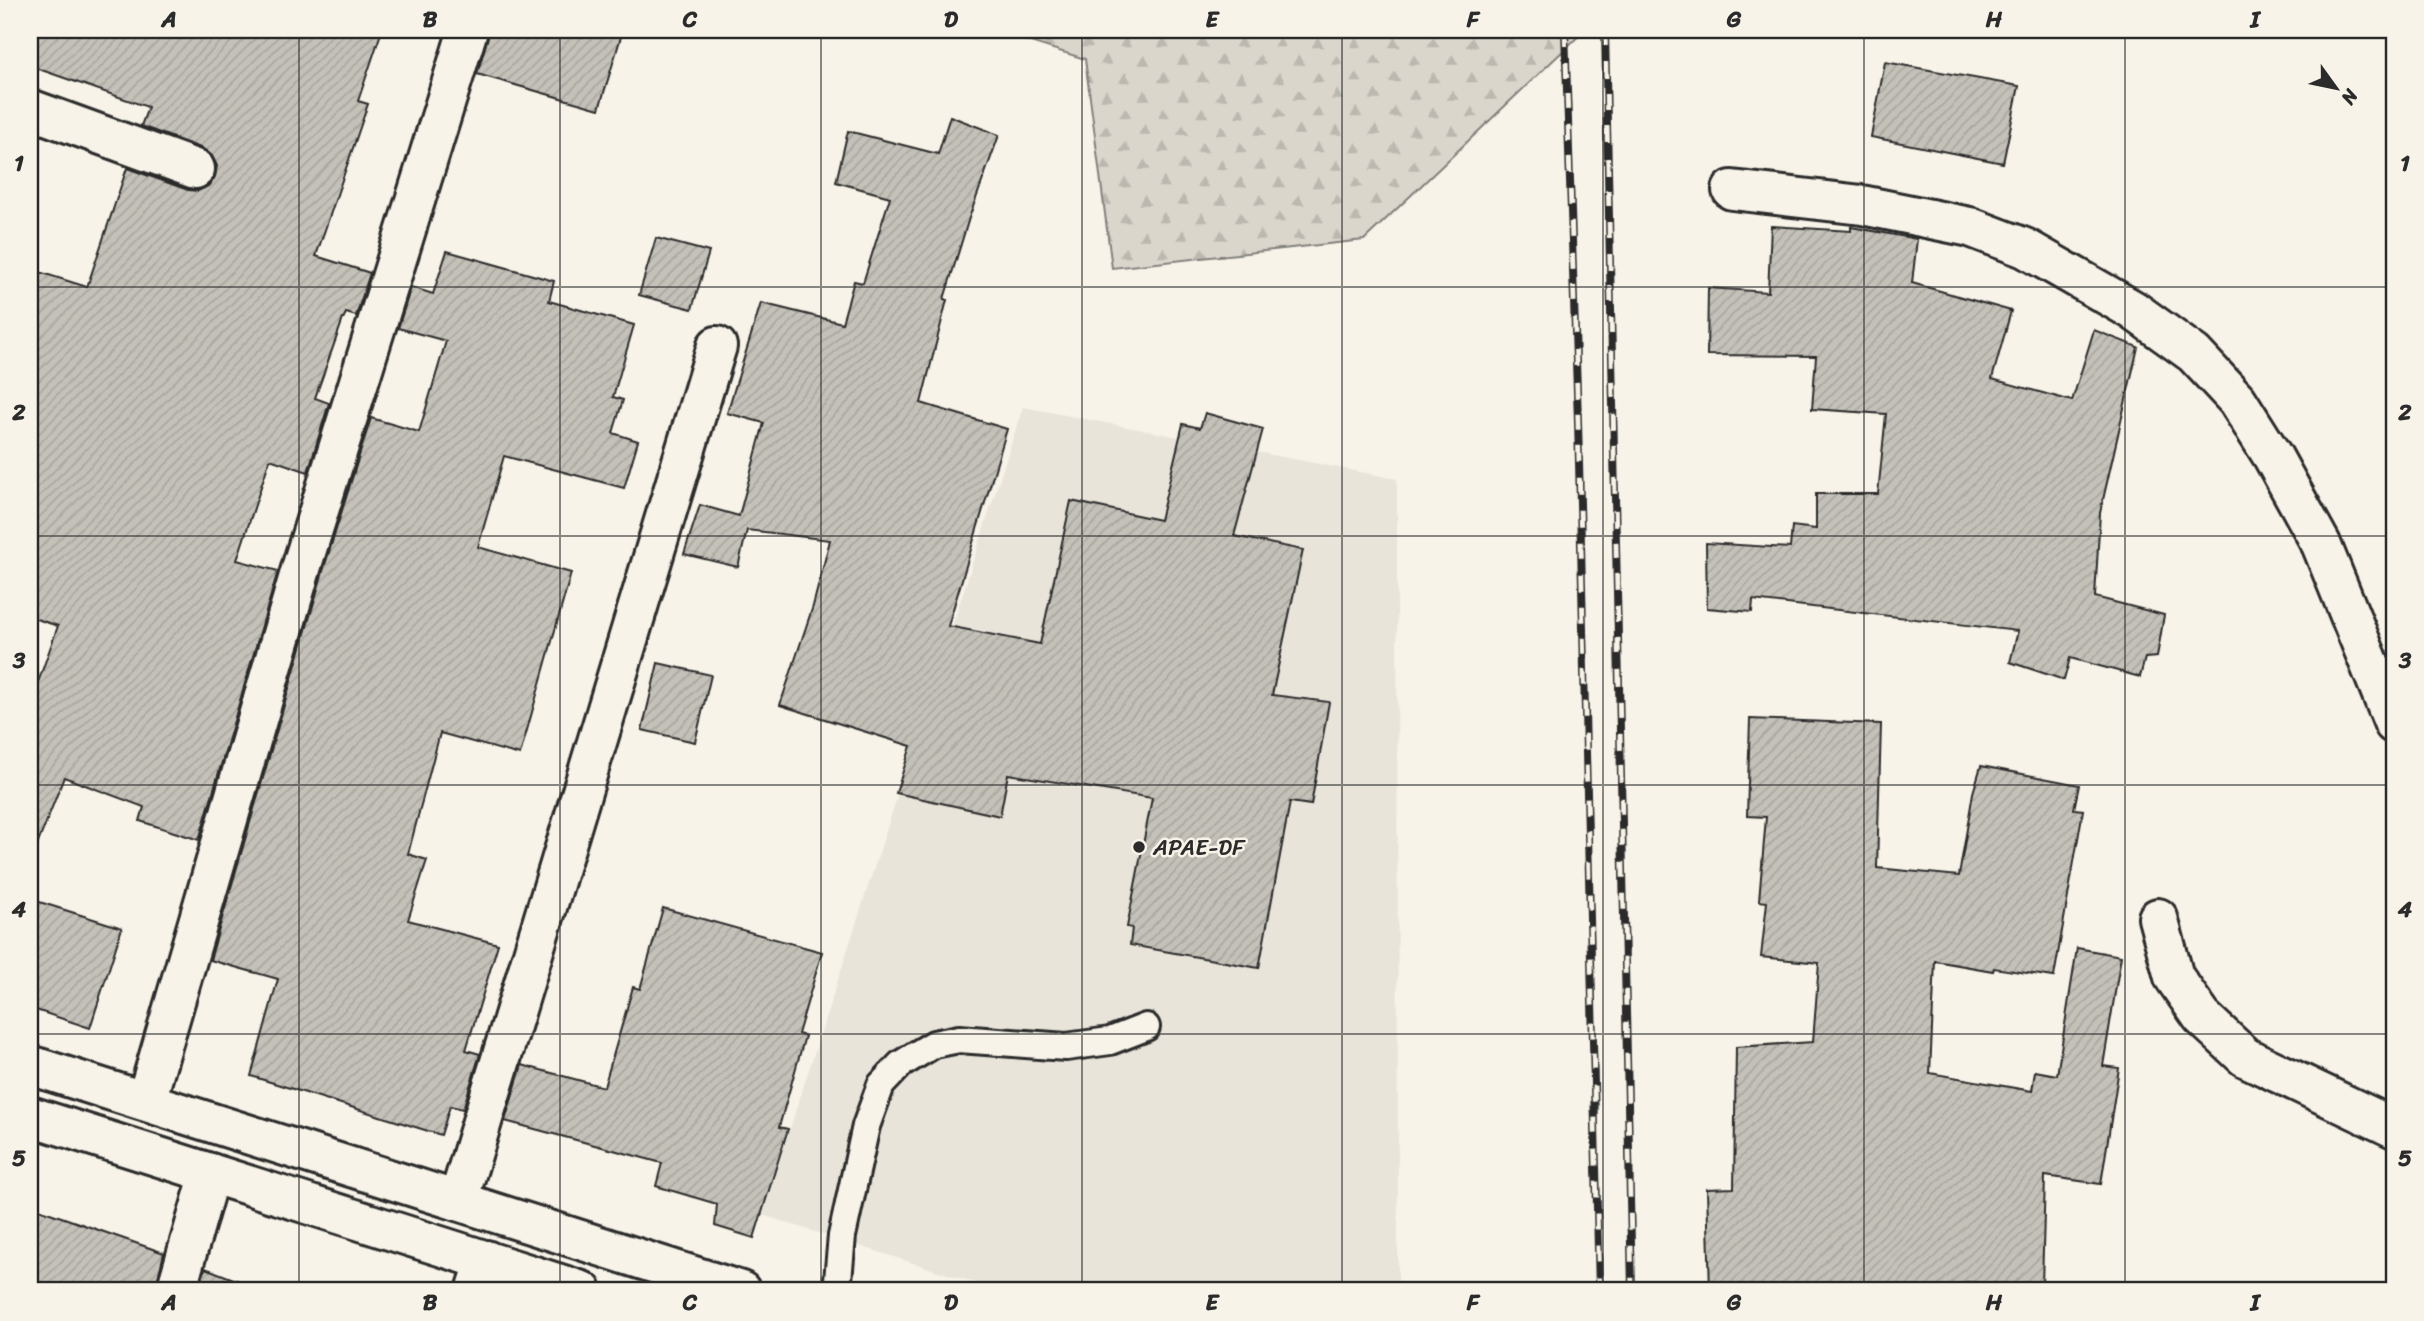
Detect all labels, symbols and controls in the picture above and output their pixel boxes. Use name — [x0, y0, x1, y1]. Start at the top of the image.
text: A — [160, 0, 177, 40]
text: B — [423, 0, 438, 40]
text: C — [682, 0, 698, 40]
text: D — [944, 0, 959, 40]
text: E — [1206, 0, 1221, 40]
text: F — [1466, 0, 1481, 40]
text: G — [1726, 0, 1742, 40]
text: H — [1985, 0, 2003, 40]
text: I — [2249, 0, 2261, 40]
north arrow — [2302, 52, 2372, 122]
text: N — [2332, 82, 2368, 112]
text: 1 — [14, 143, 24, 184]
text: 1 — [2400, 143, 2410, 184]
text: 2 — [11, 392, 26, 433]
text: 2 — [2397, 392, 2412, 433]
text: 3 — [12, 640, 26, 681]
text: 3 — [2398, 640, 2412, 681]
place label: APAE-DF — [1152, 827, 1246, 868]
marker: APAE-DF — [1131, 839, 1147, 855]
text: 4 — [11, 889, 27, 930]
text: 4 — [2397, 889, 2413, 930]
text: 5 — [12, 1138, 26, 1179]
text: 5 — [2398, 1138, 2412, 1179]
text: A — [160, 1282, 177, 1321]
text: B — [423, 1282, 438, 1321]
text: C — [682, 1282, 698, 1321]
text: D — [944, 1282, 959, 1321]
text: E — [1206, 1282, 1221, 1321]
text: F — [1466, 1282, 1481, 1321]
text: G — [1726, 1282, 1742, 1321]
text: H — [1985, 1282, 2003, 1321]
text: I — [2249, 1282, 2261, 1321]

